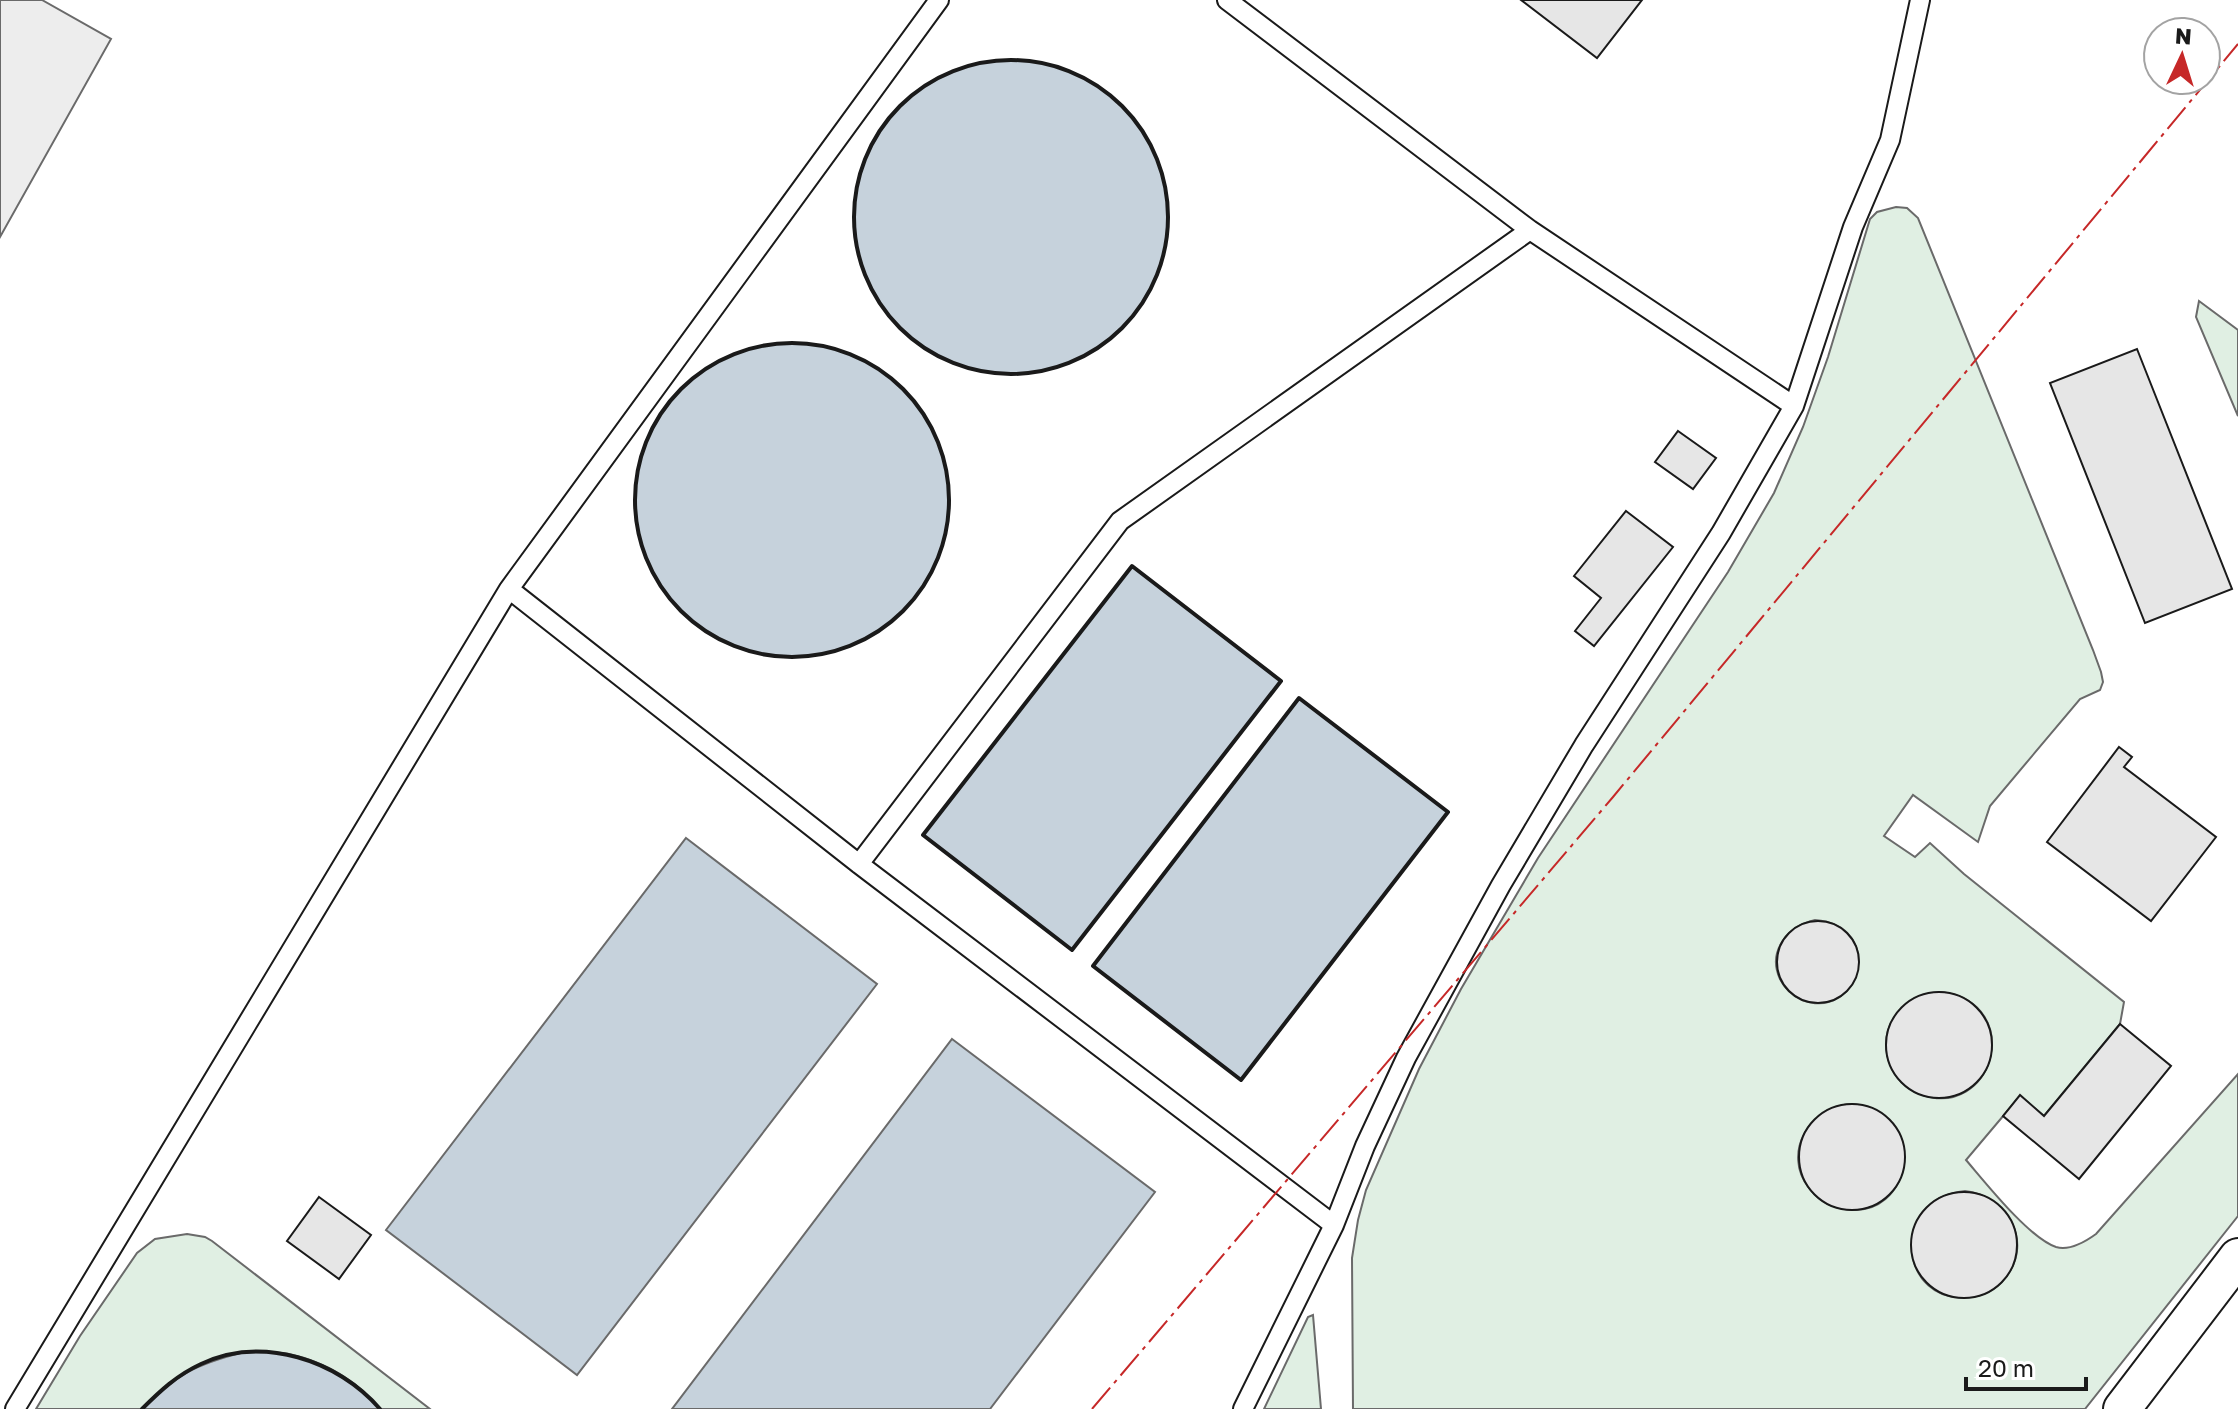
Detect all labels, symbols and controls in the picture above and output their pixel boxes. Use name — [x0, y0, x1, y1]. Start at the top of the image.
north arrow — [2142, 16, 2222, 96]
text: N — [2174, 21, 2193, 50]
scale bar — [1966, 1341, 2086, 1391]
text: 20 m — [1978, 1353, 2034, 1382]

